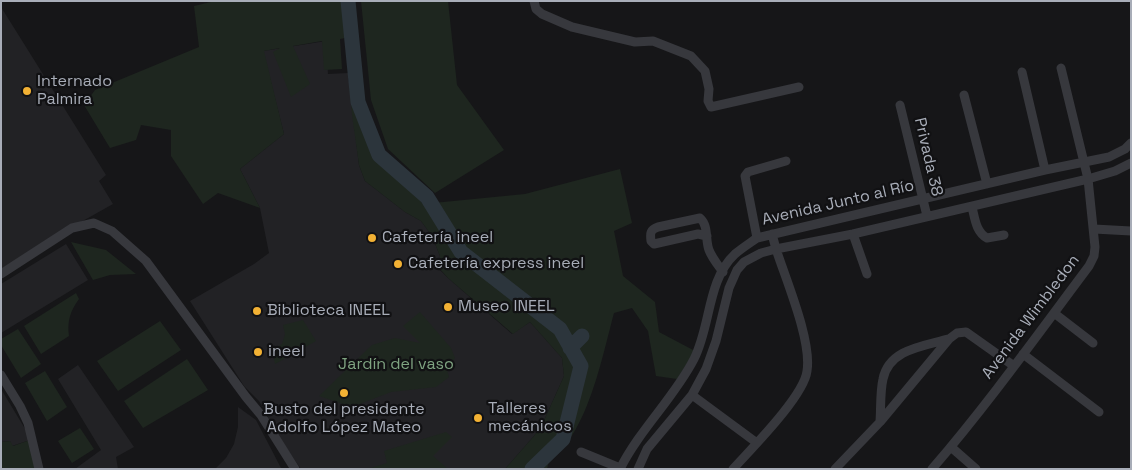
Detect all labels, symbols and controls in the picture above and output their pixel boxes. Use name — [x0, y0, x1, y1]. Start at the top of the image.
place label: Internado Palmira — [37, 72, 112, 110]
marker: Internado Palmira — [21, 85, 33, 97]
street label: Privada 38 — [910, 116, 946, 198]
street label: Avenida Junto al Río — [760, 176, 916, 230]
place label: Cafetería ineel — [382, 228, 493, 248]
marker: Cafetería ineel — [366, 232, 378, 244]
street label: Avenida Wimbledon — [978, 251, 1084, 383]
place label: Cafetería express ineel — [408, 254, 584, 274]
marker: Cafetería express ineel — [392, 258, 404, 270]
place label: Museo INEEL — [458, 297, 555, 317]
place label: Biblioteca INEEL — [267, 301, 390, 321]
marker: Museo INEEL — [442, 301, 454, 313]
marker: Biblioteca INEEL — [251, 305, 263, 317]
place label: ineel — [268, 342, 305, 362]
marker: ineel — [252, 346, 264, 358]
park label: Jardín del vaso — [338, 355, 454, 375]
marker: Busto del presidente Adolfo López Mateo — [338, 387, 350, 399]
place label: Talleres mecánicos — [488, 399, 572, 437]
place label: Busto del presidente Adolfo López Mateo — [263, 400, 425, 438]
marker: Talleres mecánicos — [472, 412, 484, 424]

